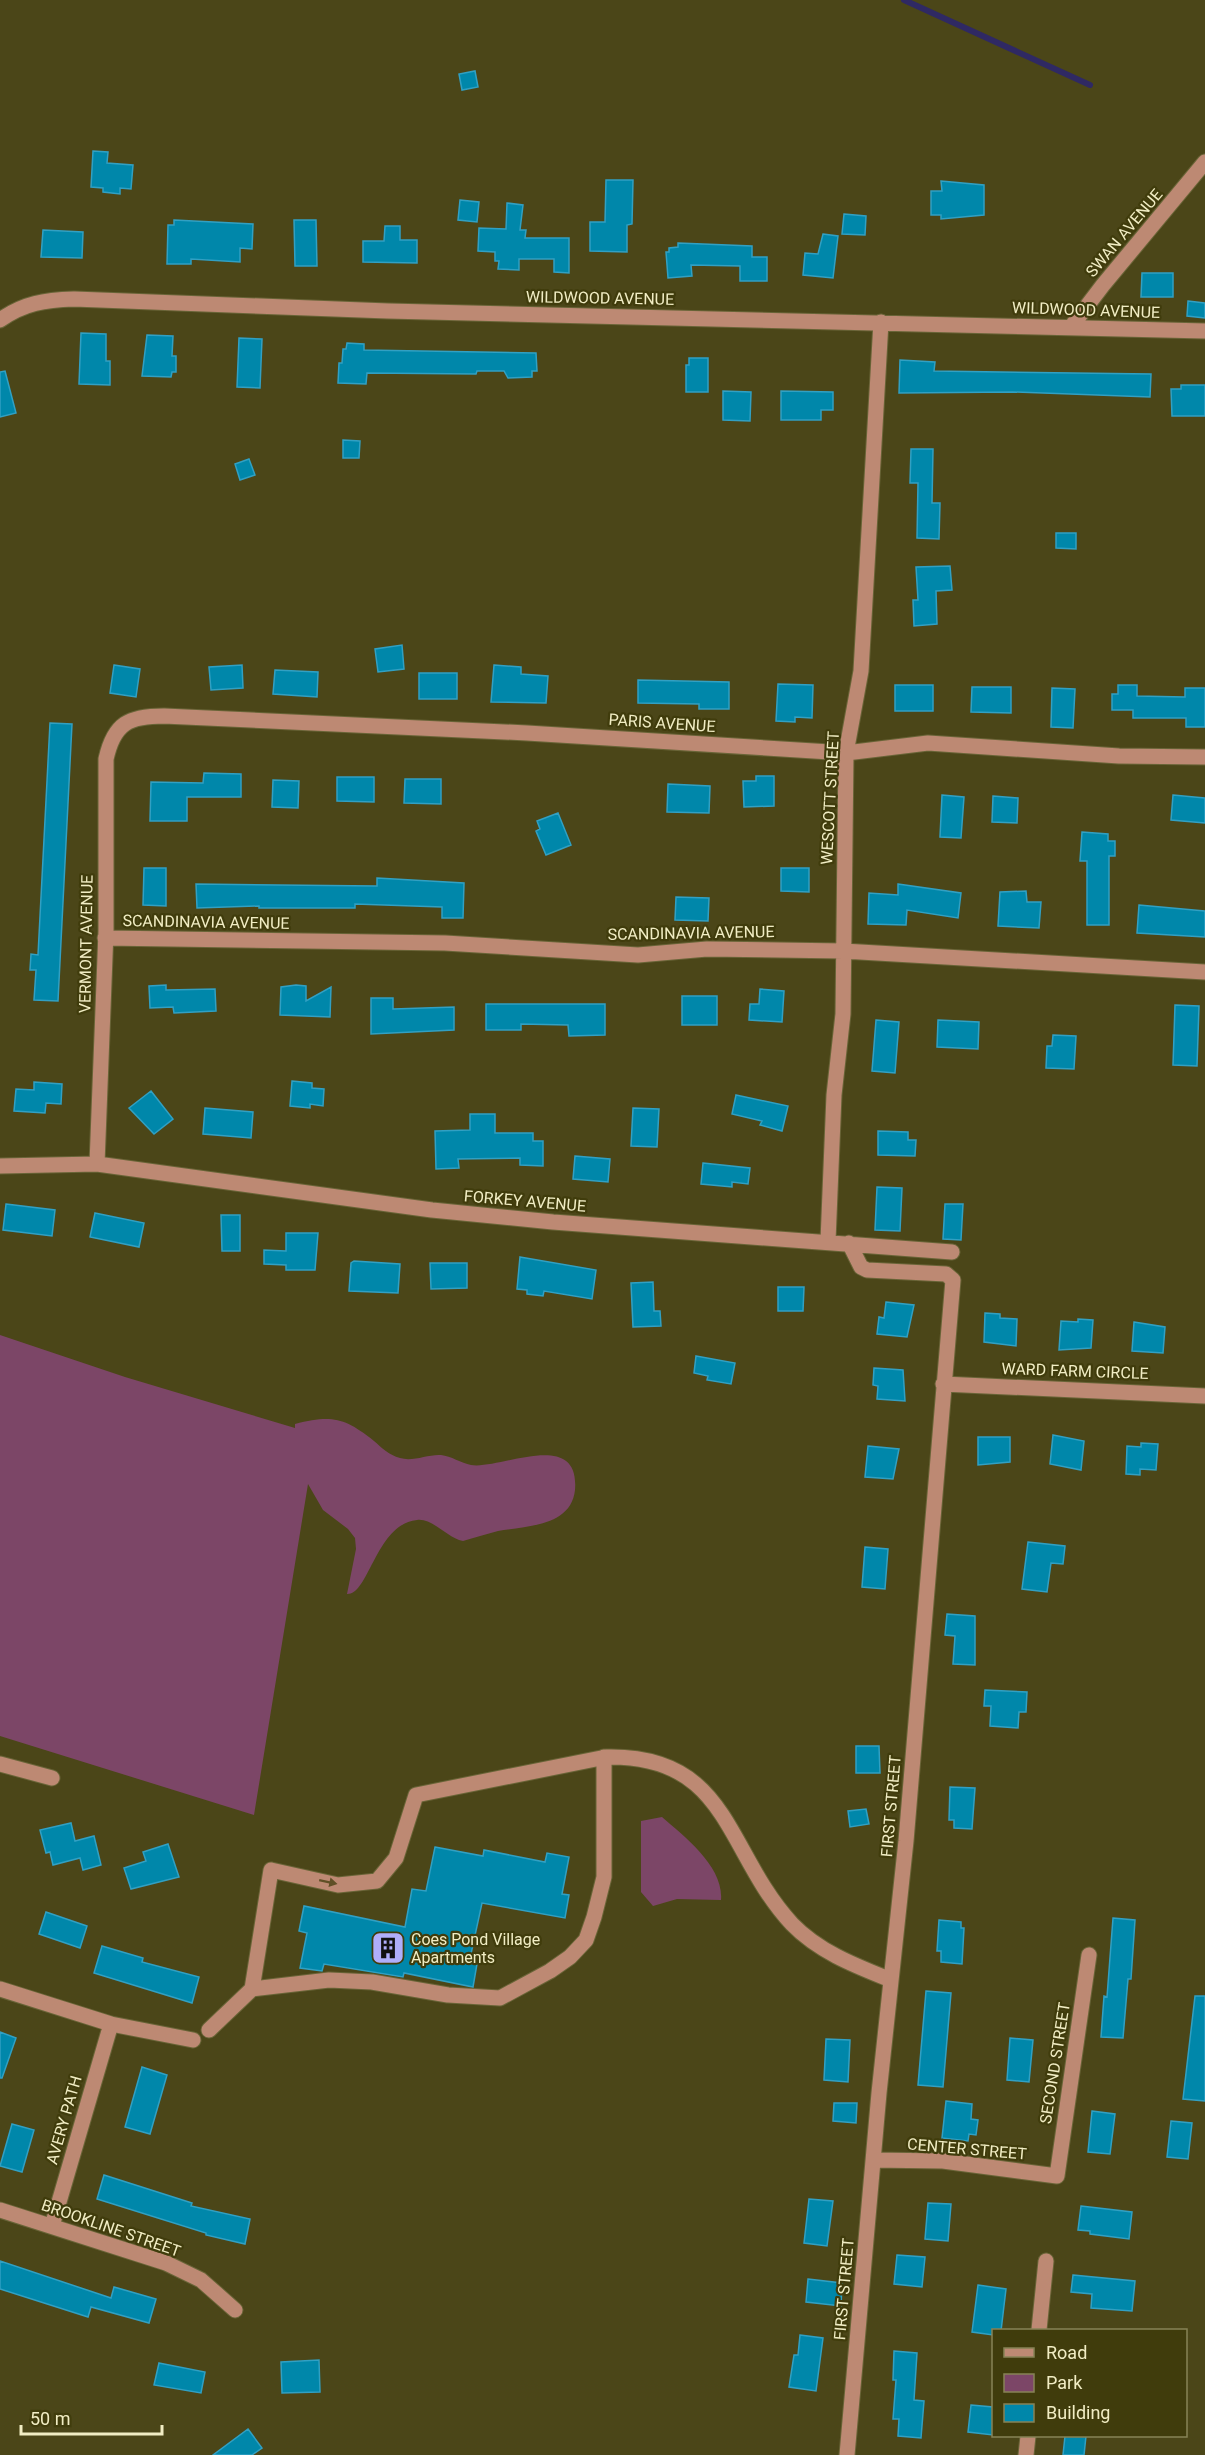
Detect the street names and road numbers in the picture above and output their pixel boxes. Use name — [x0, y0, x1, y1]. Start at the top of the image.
street label: SWAN AVENUE — [1082, 185, 1166, 281]
street label: WILDWOOD AVENUE — [526, 287, 674, 309]
street label: WILDWOOD AVENUE — [1012, 298, 1160, 322]
street label: PARIS AVENUE — [608, 710, 716, 736]
street label: WESCOTT STREET — [817, 730, 843, 865]
street label: VERMONT AVENUE — [75, 875, 97, 1013]
street label: SCANDINAVIA AVENUE — [122, 911, 290, 933]
street label: SCANDINAVIA AVENUE — [607, 922, 775, 944]
street label: FORKEY AVENUE — [463, 1186, 587, 1216]
street label: WARD FARM CIRCLE — [1001, 1359, 1149, 1383]
street label: FIRST STREET — [877, 1754, 905, 1858]
street label: SECOND STREET — [1036, 2000, 1074, 2125]
street label: AVERY PATH — [42, 2073, 86, 2167]
street label: CENTER STREET — [906, 2134, 1028, 2164]
street label: BROOKLINE STREET — [39, 2195, 184, 2261]
street label: FIRST STREET — [830, 2237, 858, 2341]

